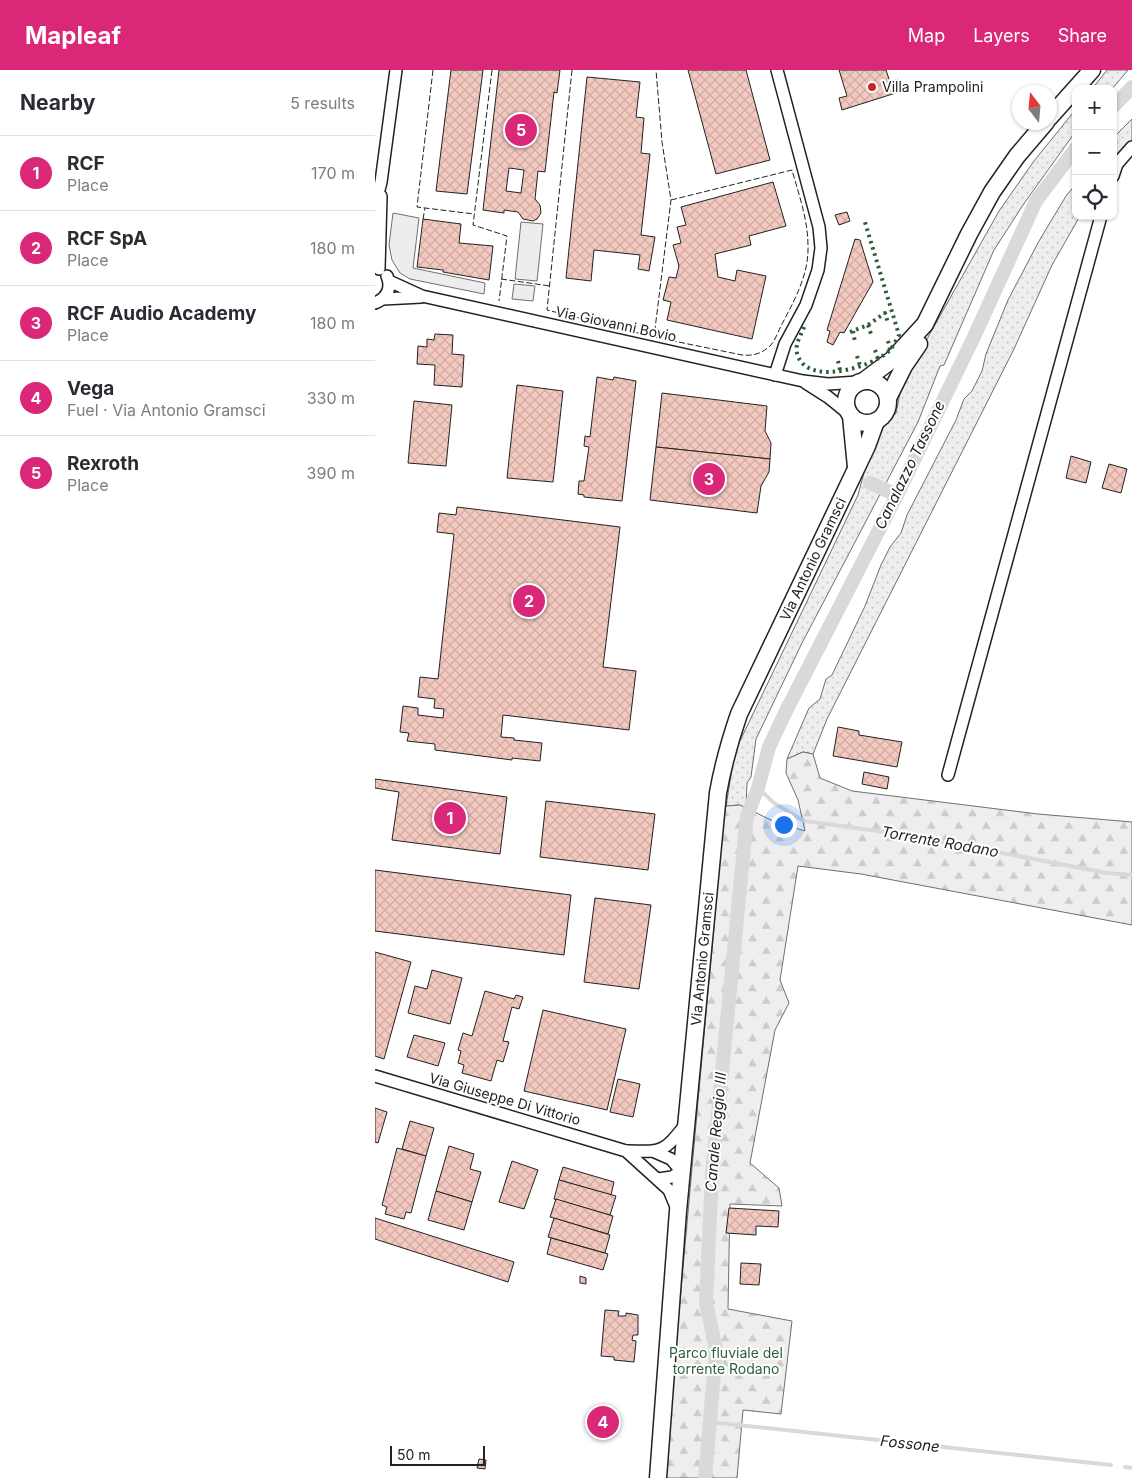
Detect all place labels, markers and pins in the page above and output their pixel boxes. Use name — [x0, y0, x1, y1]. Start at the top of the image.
place label: Villa Prampolini — [882, 78, 983, 95]
marker: Villa Prampolini — [866, 81, 878, 93]
pin: 5 — [505, 111, 537, 149]
pin: 3 — [693, 460, 725, 498]
pin: 2 — [513, 582, 545, 620]
pin: 1 — [434, 799, 466, 837]
pin: 4 — [587, 1403, 619, 1441]

